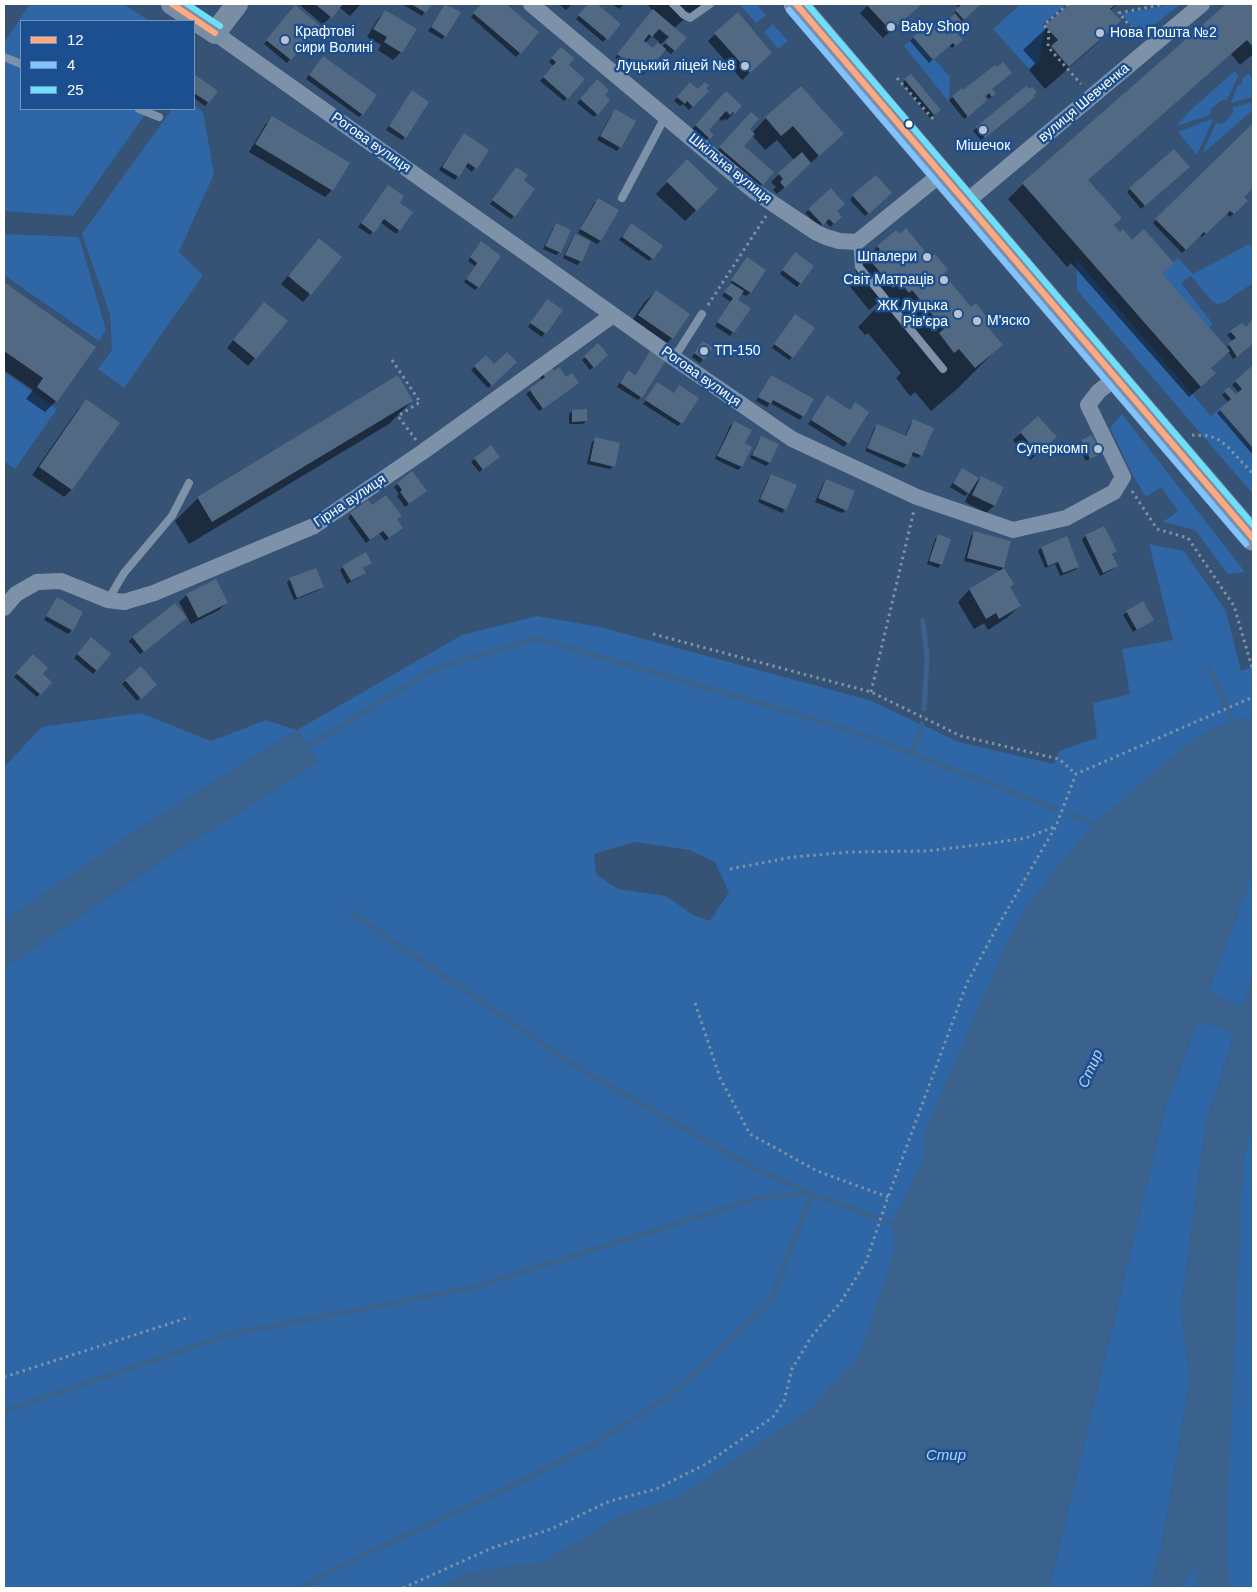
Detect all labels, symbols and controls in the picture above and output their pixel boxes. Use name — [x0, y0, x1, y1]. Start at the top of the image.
place label: Baby Shop — [901, 19, 969, 35]
legend — [20, 20, 195, 110]
marker: Baby Shop — [885, 21, 897, 33]
place label: Крафтові сири Волині — [295, 24, 373, 56]
place label: Нова Пошта №2 — [1110, 25, 1217, 41]
marker: Нова Пошта №2 — [1094, 27, 1106, 39]
text: 12 — [67, 31, 84, 48]
marker: Крафтові сири Волині — [279, 34, 291, 46]
text: 4 — [67, 56, 75, 73]
place label: Луцький ліцей №8 — [616, 58, 735, 74]
marker: Луцький ліцей №8 — [739, 60, 751, 72]
street label: вулиця Шевченка — [1035, 60, 1133, 146]
text: 25 — [67, 81, 84, 98]
street label: Рогова вулиця — [328, 109, 414, 177]
unlabelled marker — [904, 119, 914, 129]
marker: Мішечок — [977, 124, 989, 136]
street label: Шкільна вулиця — [685, 130, 775, 208]
place label: Мішечок — [956, 138, 1010, 154]
place label: Шпалери — [857, 249, 917, 265]
marker: Шпалери — [921, 251, 933, 263]
place label: Світ Матраців — [843, 272, 934, 288]
marker: Світ Матраців — [938, 274, 950, 286]
place label: ЖК Луцька Рів'єра — [877, 298, 948, 331]
marker: ЖК Луцька Рів'єра — [952, 308, 964, 320]
place label: М'яско — [987, 313, 1030, 329]
marker: М'яско — [971, 315, 983, 327]
street label: Рогова вулиця — [658, 343, 744, 411]
place label: ТП-150 — [714, 343, 761, 359]
marker: ТП-150 — [698, 345, 710, 357]
place label: Суперкомп — [1016, 441, 1088, 457]
marker: Суперкомп — [1092, 443, 1104, 455]
street label: Гірна вулиця — [311, 471, 389, 531]
water label: Стир — [1075, 1047, 1107, 1091]
water label: Стир — [926, 1447, 966, 1465]

